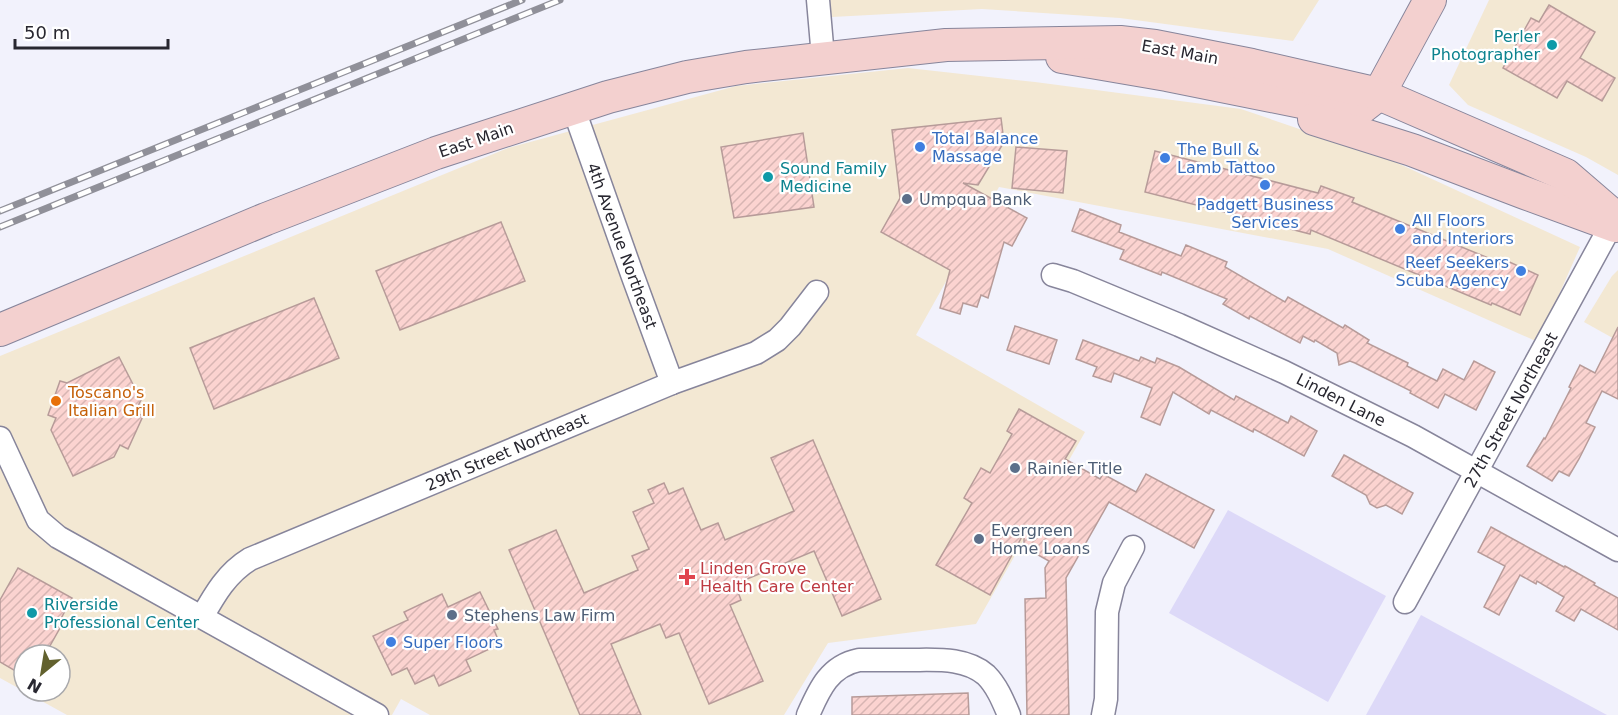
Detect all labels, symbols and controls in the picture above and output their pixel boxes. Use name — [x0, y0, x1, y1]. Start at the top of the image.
scale bar — [15, 12, 168, 50]
text: 50 m — [24, 22, 70, 43]
place label: Perler Photographer — [1431, 27, 1540, 64]
street label: East Main — [1140, 36, 1220, 68]
marker: Perler Photographer — [1545, 38, 1559, 52]
street label: East Main — [436, 118, 516, 162]
place label: Total Balance Massage — [931, 129, 1038, 166]
marker: Total Balance Massage — [913, 140, 927, 154]
place label: The Bull & Lamb Tattoo — [1176, 140, 1276, 177]
marker: The Bull & Lamb Tattoo — [1158, 151, 1172, 165]
place label: Sound Family Medicine — [780, 159, 887, 196]
street label: 4th Avenue Northeast — [583, 160, 661, 332]
marker: Sound Family Medicine — [761, 170, 775, 184]
marker: Padgett Business Services — [1258, 178, 1272, 192]
place label: Umpqua Bank — [919, 190, 1033, 209]
marker: Umpqua Bank — [900, 192, 914, 206]
place label: Padgett Business Services — [1196, 195, 1334, 232]
place label: All Floors and Interiors — [1412, 211, 1514, 248]
marker: All Floors and Interiors — [1393, 222, 1407, 236]
place label: Reef Seekers Scuba Agency — [1396, 253, 1509, 290]
marker: Reef Seekers Scuba Agency — [1514, 264, 1528, 278]
street label: 27th Street Northeast — [1460, 329, 1562, 491]
street label: Linden Lane — [1293, 369, 1389, 431]
place label: Toscano's Italian Grill — [67, 383, 155, 420]
marker: Toscano's Italian Grill — [49, 394, 63, 408]
street label: 29th Street Northeast — [423, 409, 591, 495]
place label: Rainier Title — [1027, 459, 1122, 478]
marker: Rainier Title — [1008, 461, 1022, 475]
place label: Evergreen Home Loans — [991, 521, 1090, 558]
marker: Evergreen Home Loans — [972, 532, 986, 546]
place label: Linden Grove Health Care Center — [700, 559, 854, 596]
marker: Linden Grove Health Care Center — [678, 568, 696, 586]
place label: Riverside Professional Center — [44, 595, 200, 632]
marker: Riverside Professional Center — [25, 606, 39, 620]
place label: Stephens Law Firm — [464, 606, 615, 625]
marker: Stephens Law Firm — [445, 608, 459, 622]
place label: Super Floors — [403, 633, 503, 652]
marker: Super Floors — [384, 635, 398, 649]
north arrow — [12, 643, 72, 703]
text: N — [24, 674, 45, 697]

